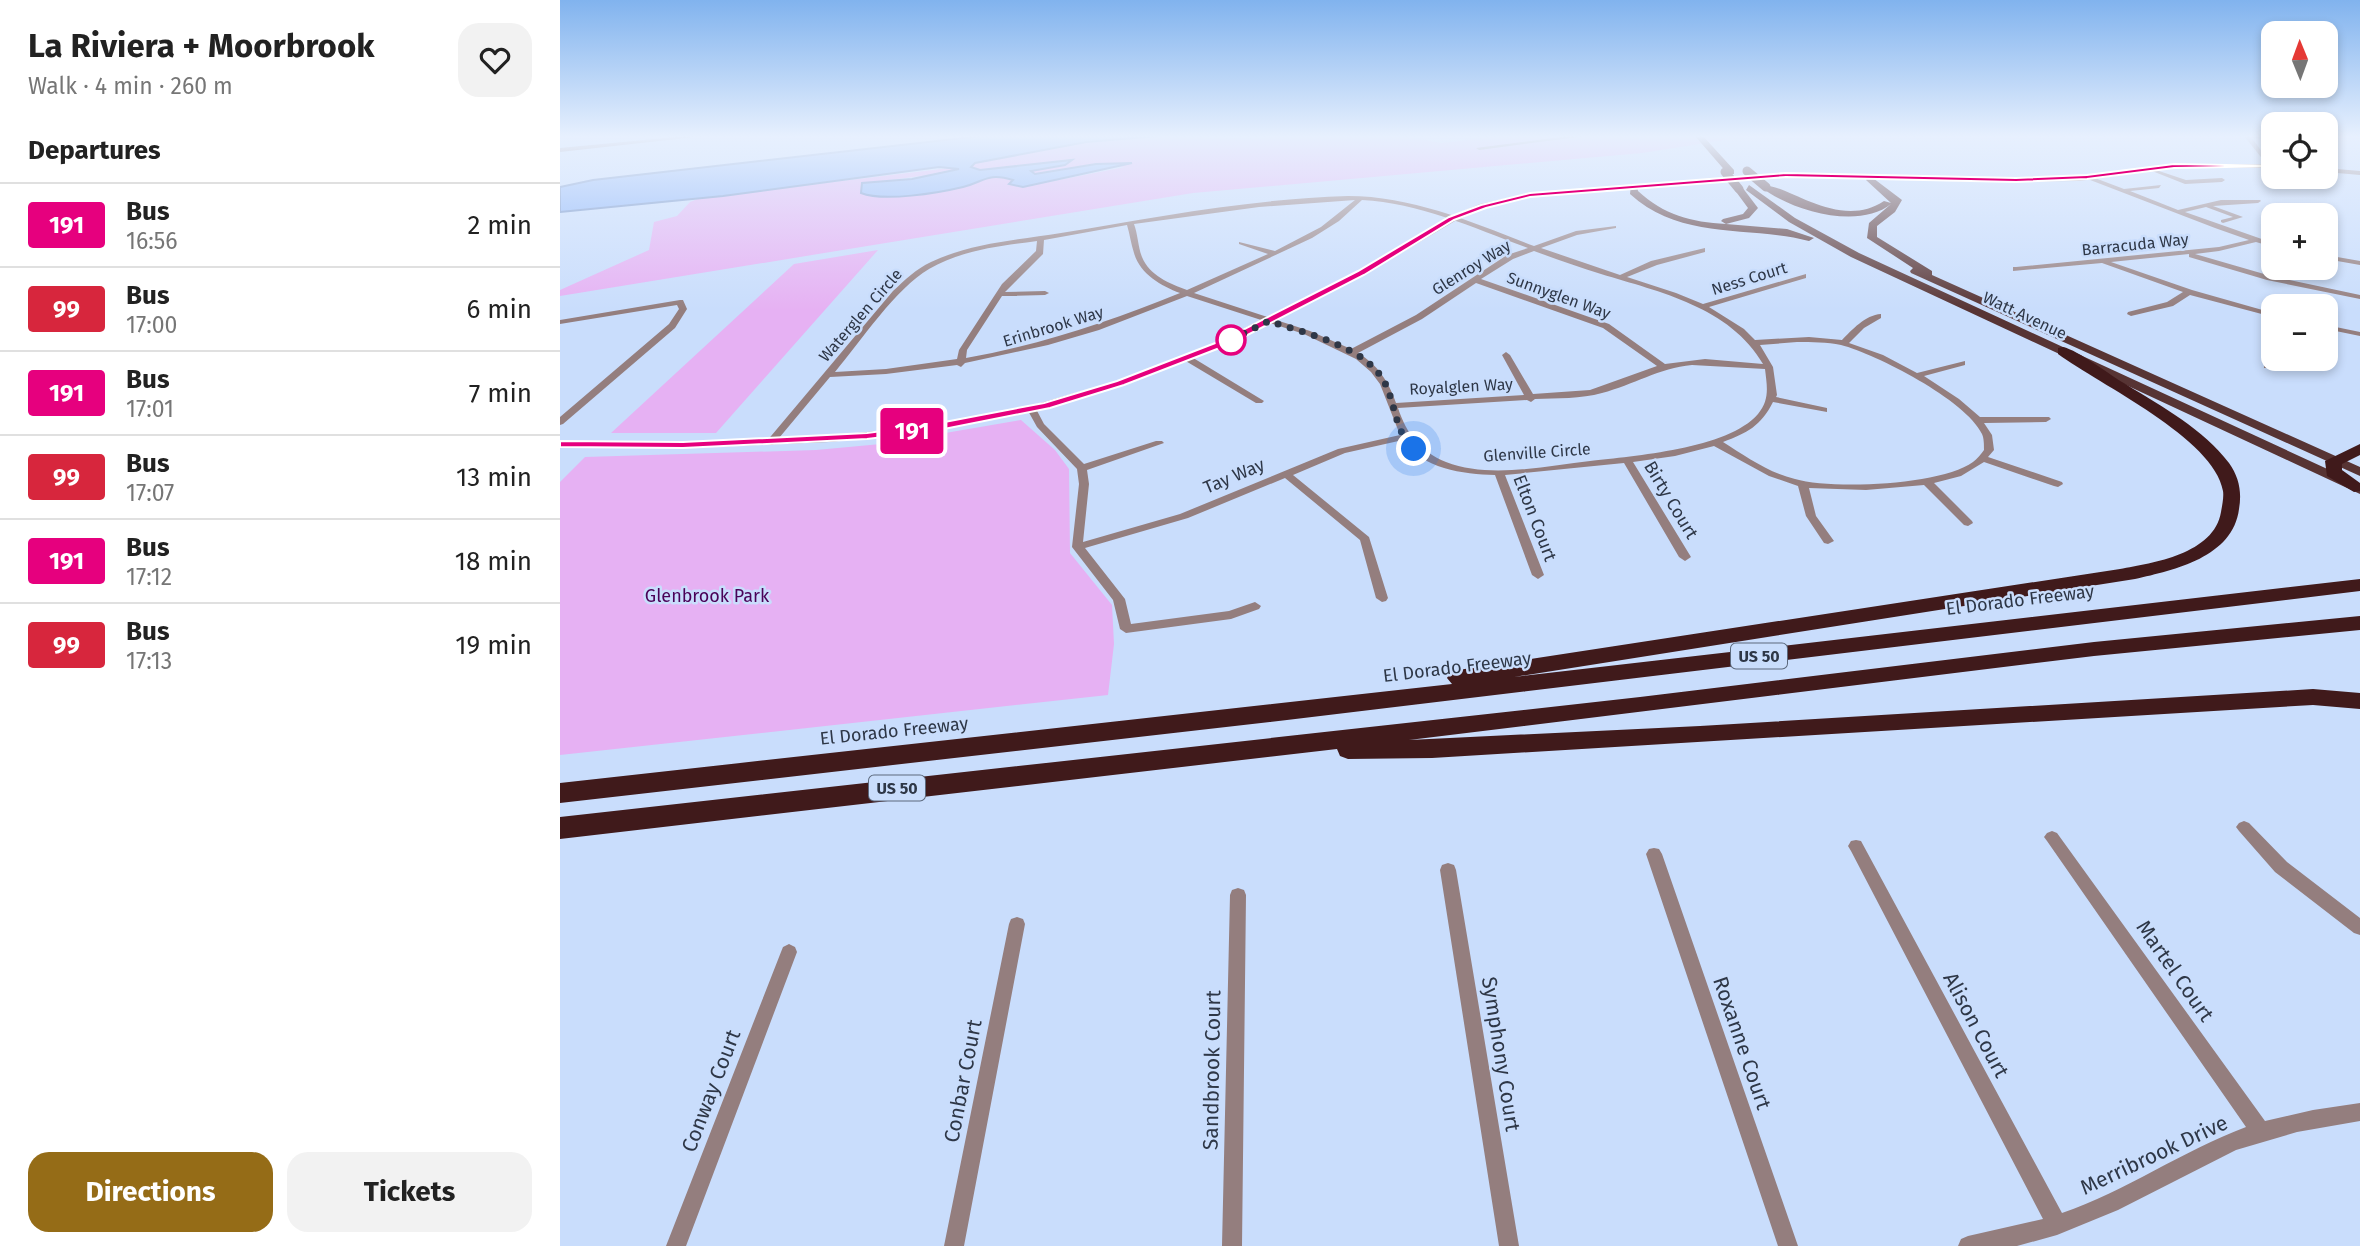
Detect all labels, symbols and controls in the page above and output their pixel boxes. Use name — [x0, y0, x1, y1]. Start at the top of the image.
north arrow — [2261, 21, 2338, 98]
map controls — [2261, 21, 2338, 371]
button: heart — [458, 23, 532, 97]
text: La Riviera + Moorbrook — [28, 26, 374, 66]
text: Walk · 4 min · 260 m — [28, 72, 233, 100]
button: locate — [2261, 112, 2338, 189]
text: Departures — [28, 135, 161, 166]
text: Bus — [126, 196, 169, 227]
button: + — [2261, 203, 2338, 280]
text: 2 min — [467, 210, 532, 241]
text: 191 — [49, 211, 84, 239]
text: 16:56 — [126, 227, 178, 255]
street label: Barracuda Way — [2081, 229, 2190, 260]
street label: Glenroy Way — [1429, 236, 1514, 299]
street label: Ness Court — [1709, 258, 1789, 299]
street label: Waterglen Circle — [815, 265, 906, 366]
street label: Sunnyglen Way — [1504, 268, 1613, 323]
text: Bus — [126, 280, 169, 311]
street label: Watt Avenue — [1980, 288, 2070, 343]
text: 6 min — [466, 294, 532, 325]
button: − — [2261, 294, 2338, 371]
text: 99 — [53, 295, 80, 323]
street label: Erinbrook Way — [1001, 302, 1106, 351]
text: 17:00 — [126, 311, 177, 339]
unlabelled marker — [1216, 325, 1246, 355]
text: Bus — [126, 364, 169, 395]
street label: Royalglen Way — [1409, 374, 1514, 399]
text: 7 min — [469, 378, 532, 409]
text: 191 — [49, 379, 84, 407]
text: 17:01 — [126, 395, 174, 423]
line badge: 191 — [872, 408, 952, 454]
text: 191 — [894, 417, 930, 445]
your location — [1396, 431, 1431, 466]
street label: Glenville Circle — [1483, 439, 1591, 466]
text: Bus — [126, 448, 169, 479]
street label: Tay Way — [1200, 453, 1268, 499]
street label: Birty Court — [1639, 457, 1703, 543]
text: 13 min — [456, 462, 532, 493]
text: 99 — [53, 463, 80, 491]
street label: Elton Court — [1508, 472, 1562, 565]
text: 17:07 — [126, 479, 174, 507]
text: Bus — [126, 532, 169, 563]
text: 18 min — [455, 546, 532, 577]
text: 191 — [49, 547, 84, 575]
text: 17:12 — [126, 563, 172, 591]
street label: El Dorado Freeway — [1945, 580, 2095, 620]
park label: Glenbrook Park — [645, 585, 770, 607]
text: Bus — [126, 616, 169, 647]
text: 19 min — [455, 630, 532, 661]
text: 99 — [53, 631, 80, 659]
road number: US 50 — [1731, 643, 1787, 668]
text: 17:13 — [126, 647, 172, 675]
street label: El Dorado Freeway — [1382, 647, 1532, 687]
street label: El Dorado Freeway — [819, 712, 969, 750]
road number: US 50 — [869, 776, 925, 800]
street label: Martel Court — [2131, 915, 2220, 1027]
street label: Alison Court — [1937, 968, 2015, 1082]
street label: Roxanne Court — [1707, 973, 1777, 1113]
street label: Symphony Court — [1476, 975, 1526, 1134]
street label: Sandbrook Court — [1198, 989, 1226, 1150]
street label: Conbar Court — [938, 1017, 988, 1145]
street label: Conway Court — [676, 1026, 746, 1156]
street label: Merribrook Drive — [2076, 1109, 2232, 1201]
button: Directions — [28, 1152, 273, 1232]
button: Tickets — [287, 1152, 532, 1232]

